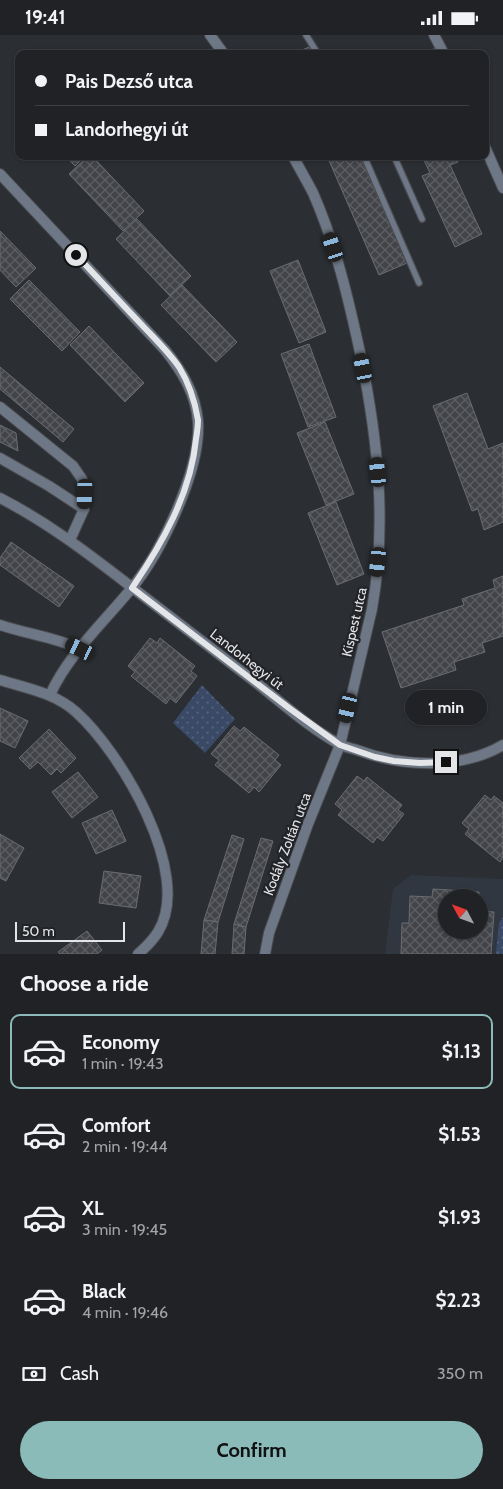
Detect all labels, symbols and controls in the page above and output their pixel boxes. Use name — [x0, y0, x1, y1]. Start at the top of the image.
text: 19:41 — [25, 6, 66, 29]
text: Pais Dezső utca — [65, 70, 193, 93]
text: Landorhegyi út — [65, 118, 188, 141]
car — [321, 230, 344, 264]
route start — [65, 244, 87, 266]
car — [352, 352, 373, 384]
car — [368, 456, 387, 488]
car — [76, 479, 93, 509]
car — [368, 546, 387, 578]
street label: Kispest utca — [337, 585, 371, 658]
street label: Landorhegyi út — [207, 625, 288, 693]
car — [63, 636, 96, 662]
callout: 1 min — [405, 689, 487, 725]
car — [337, 692, 358, 724]
text: 1 min — [428, 698, 464, 717]
route end — [435, 751, 457, 773]
street label: Kodály Zoltán utca — [259, 790, 315, 898]
north arrow — [438, 889, 488, 939]
map controls — [438, 889, 488, 939]
scale bar — [15, 919, 125, 942]
text: 50 m — [22, 922, 55, 940]
text: Choose a ride — [20, 970, 149, 997]
icon: car — [22, 1029, 67, 1074]
text: Economy — [82, 1031, 160, 1054]
text: $1.13 — [442, 1040, 481, 1063]
text: 1 min · 19:43 — [82, 1054, 164, 1073]
icon: car — [22, 1112, 67, 1157]
text: Comfort — [82, 1114, 151, 1137]
text: $1.53 — [438, 1123, 481, 1146]
text: 2 min · 19:44 — [82, 1137, 168, 1156]
icon: car — [22, 1195, 67, 1240]
text: XL — [82, 1197, 103, 1220]
text: $1.93 — [438, 1206, 481, 1229]
text: 3 min · 19:45 — [82, 1220, 167, 1239]
icon: car — [22, 1278, 67, 1323]
text: Black — [82, 1280, 126, 1303]
text: $2.23 — [435, 1289, 481, 1312]
text: 4 min · 19:46 — [82, 1303, 168, 1322]
icon: cash — [20, 1360, 48, 1388]
text: Cash — [60, 1362, 99, 1385]
text: 350 m — [437, 1364, 483, 1383]
button: Confirm — [20, 1421, 483, 1479]

